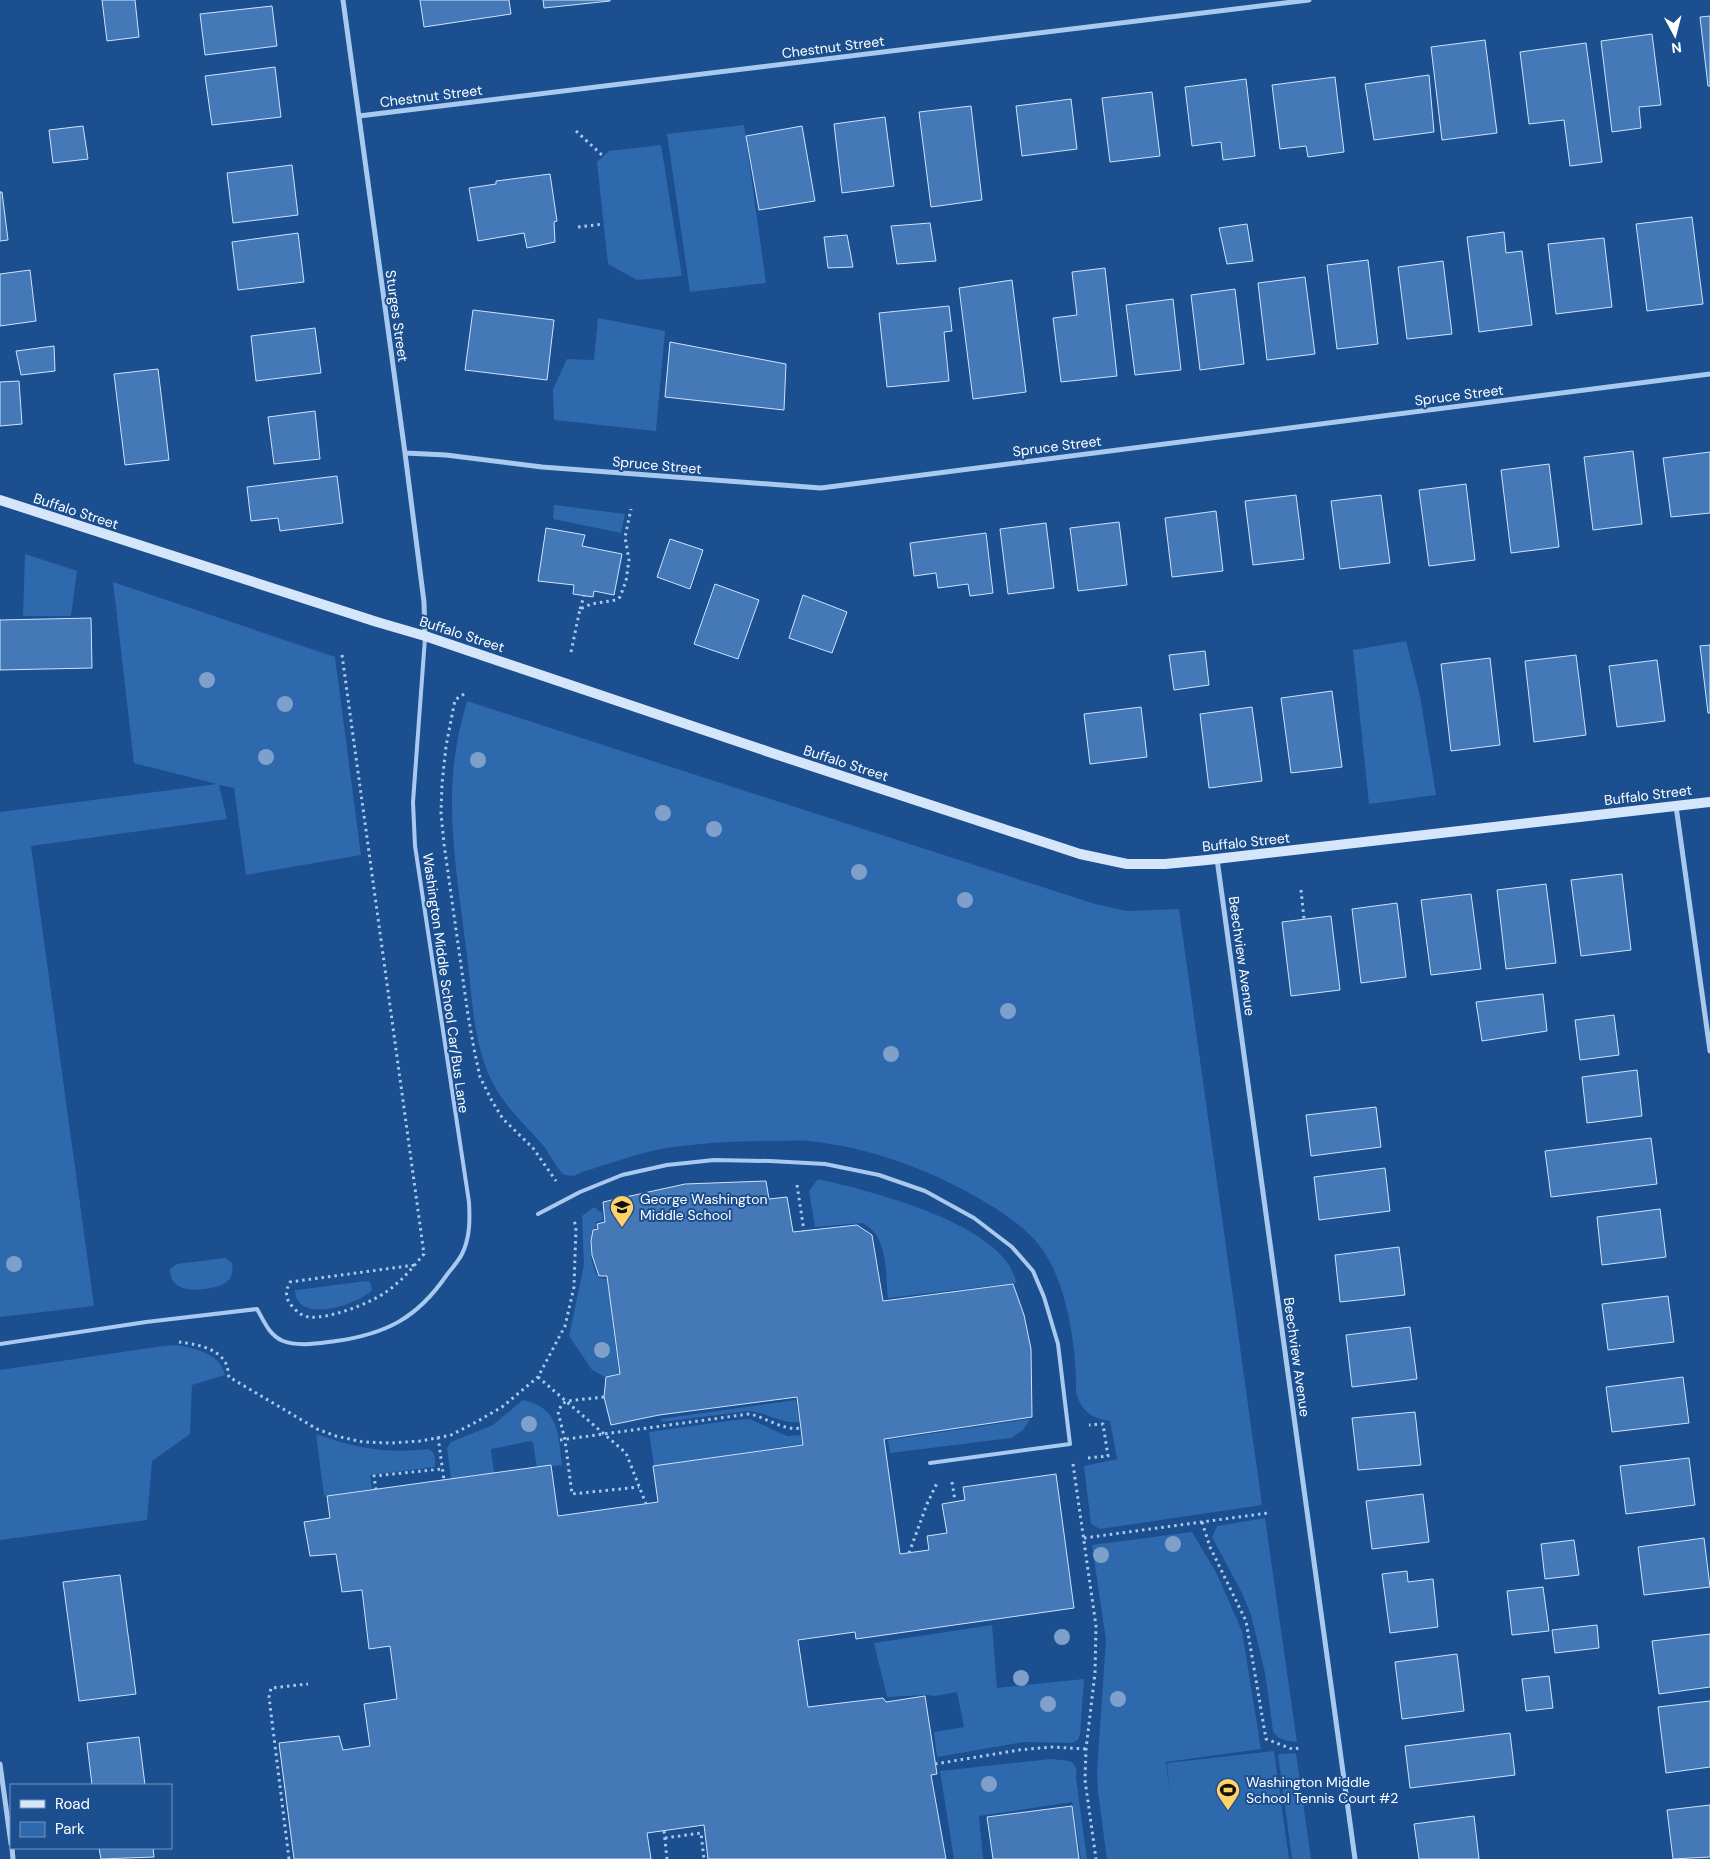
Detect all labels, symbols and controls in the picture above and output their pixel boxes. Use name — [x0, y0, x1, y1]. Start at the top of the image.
north arrow — [1650, 10, 1700, 60]
street label: Chestnut Street — [781, 32, 885, 62]
text: N — [1670, 38, 1683, 57]
street label: Chestnut Street — [379, 81, 483, 111]
street label: Sturges Street — [382, 269, 412, 363]
street label: Spruce Street — [1414, 381, 1504, 409]
street label: Spruce Street — [1012, 432, 1102, 460]
street label: Spruce Street — [612, 452, 702, 478]
street label: Buffalo Street — [31, 489, 121, 533]
street label: Buffalo Street — [417, 612, 507, 656]
street label: Buffalo Street — [801, 741, 891, 785]
street label: Buffalo Street — [1603, 781, 1693, 809]
street label: Buffalo Street — [1201, 828, 1291, 856]
street label: Washington Middle School Car/Bus Lane — [419, 852, 473, 1114]
street label: Beechview Avenue — [1225, 895, 1259, 1017]
place label: George Washington Middle School — [640, 1190, 767, 1224]
school or university icon: George Washington Middle School — [609, 1194, 635, 1228]
street label: Beechview Avenue — [1280, 1296, 1314, 1418]
place label: Washington Middle School Tennis Court #2 — [1246, 1773, 1398, 1807]
sports icon: Washington Middle School Tennis Court #2 — [1215, 1777, 1241, 1811]
legend — [10, 1784, 172, 1849]
text: Road — [55, 1794, 90, 1814]
text: Park — [55, 1819, 85, 1839]

